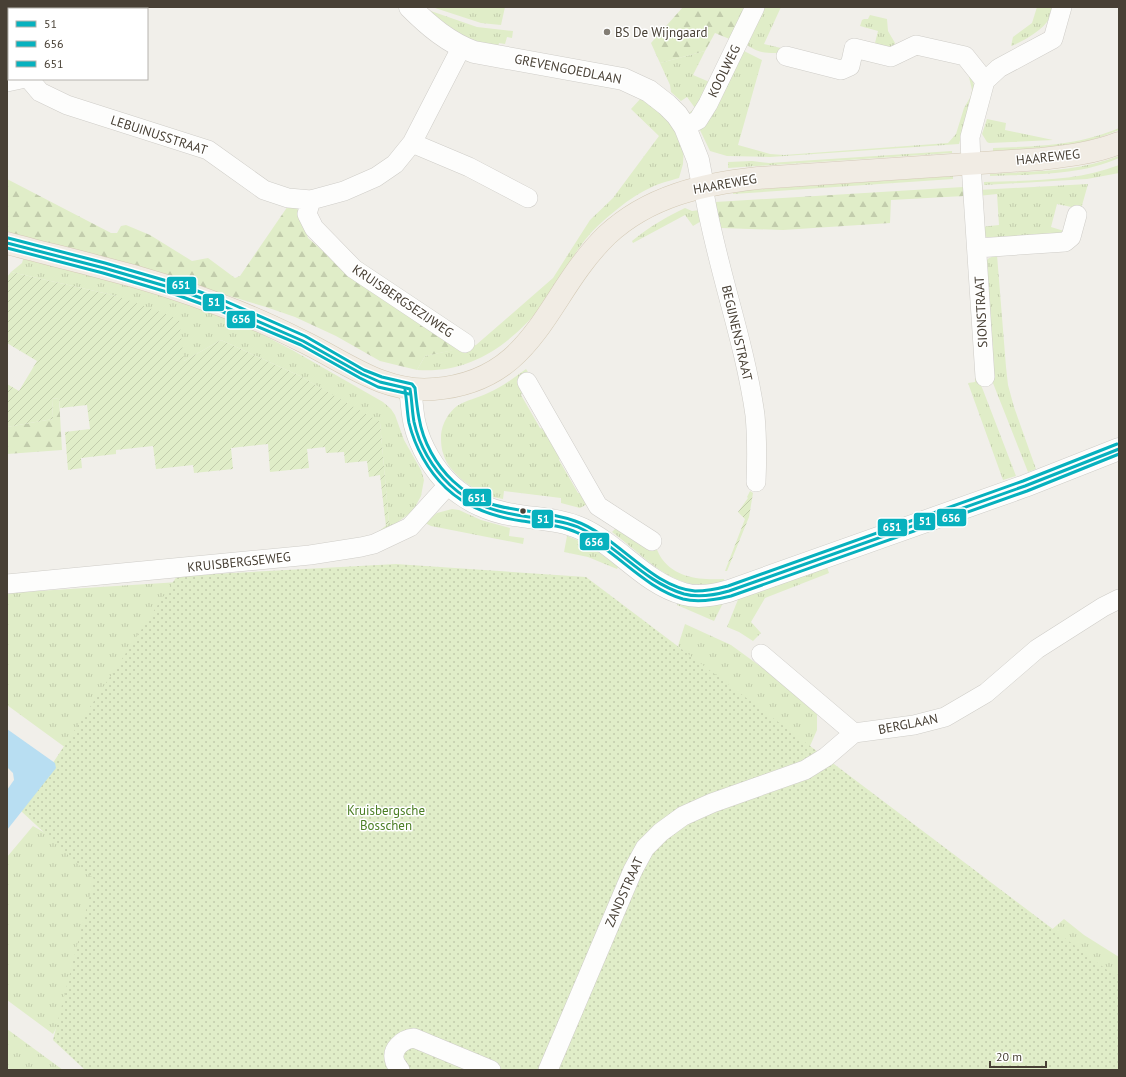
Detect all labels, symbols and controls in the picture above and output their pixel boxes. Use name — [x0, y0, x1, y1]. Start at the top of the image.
legend — [8, 8, 148, 80]
text: 51 — [44, 16, 57, 31]
place label: BS De Wijngaard — [615, 24, 707, 41]
marker: BS De Wijngaard — [602, 27, 612, 37]
text: 656 — [44, 36, 64, 51]
street label: KOOLWEG — [704, 42, 744, 100]
street label: GREVENGOEDLAAN — [513, 50, 623, 88]
text: 651 — [44, 56, 64, 71]
street label: LEBUINUSSTRAAT — [108, 111, 210, 159]
street label: HAAREWEG — [1015, 145, 1081, 169]
street label: HAAREWEG — [692, 170, 758, 198]
street label: KRUISBERGSEZIJWEG — [349, 261, 457, 341]
line badge: 651 — [166, 276, 197, 295]
street label: SIONSTRAAT — [971, 276, 991, 348]
text: 651 — [172, 278, 190, 292]
street label: BEGIJNENSTRAAT — [718, 284, 756, 382]
line badge: 51 — [202, 293, 225, 312]
text: 51 — [208, 295, 220, 309]
line badge: 656 — [226, 310, 256, 329]
text: 656 — [232, 312, 250, 326]
line badge: 651 — [462, 488, 492, 507]
text: 651 — [468, 491, 486, 505]
unlabelled marker — [518, 506, 528, 516]
line badge: 656 — [936, 508, 967, 527]
line badge: 51 — [531, 509, 554, 529]
text: 656 — [942, 511, 960, 525]
text: 51 — [537, 512, 549, 526]
line badge: 51 — [913, 512, 936, 531]
text: 51 — [919, 514, 931, 528]
line badge: 651 — [877, 518, 908, 537]
text: 651 — [883, 520, 901, 534]
line badge: 656 — [579, 532, 610, 551]
text: 656 — [585, 535, 603, 549]
street label: KRUISBERGSEWEG — [186, 548, 292, 576]
street label: BERGLAAN — [877, 710, 939, 738]
park label: Kruisbergsche Bosschen — [347, 802, 425, 834]
street label: ZANDSTRAAT — [601, 854, 647, 930]
scale bar — [990, 1043, 1046, 1069]
text: 20 m — [996, 1049, 1022, 1064]

